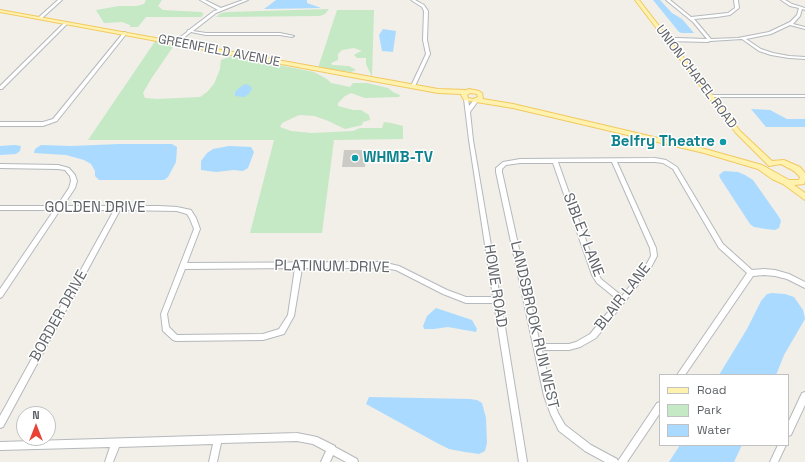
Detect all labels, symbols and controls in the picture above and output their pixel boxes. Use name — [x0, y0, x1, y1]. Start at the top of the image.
street label: UNION CHAPEL ROAD — [652, 22, 740, 132]
street label: GREENFIELD AVENUE — [157, 32, 281, 70]
place label: Belfry Theatre — [611, 133, 715, 151]
marker: Belfry Theatre — [718, 137, 728, 147]
place label: WHMB-TV — [363, 149, 433, 167]
marker: WHMB-TV — [350, 153, 360, 163]
street label: SIBLEY LANE — [559, 190, 607, 280]
street label: GOLDEN DRIVE — [44, 199, 146, 217]
street label: LANDSBROOK RUN WEST — [506, 239, 562, 411]
street label: HOWE ROAD — [480, 243, 510, 329]
street label: PLATINUM DRIVE — [274, 257, 390, 277]
street label: BLAIR LANE — [591, 260, 655, 334]
street label: BORDER DRIVE — [26, 267, 92, 365]
legend — [659, 374, 789, 446]
text: Road — [697, 382, 726, 398]
text: Park — [697, 402, 722, 418]
north arrow — [16, 406, 56, 446]
text: N — [32, 408, 40, 422]
text: Water — [697, 422, 731, 438]

